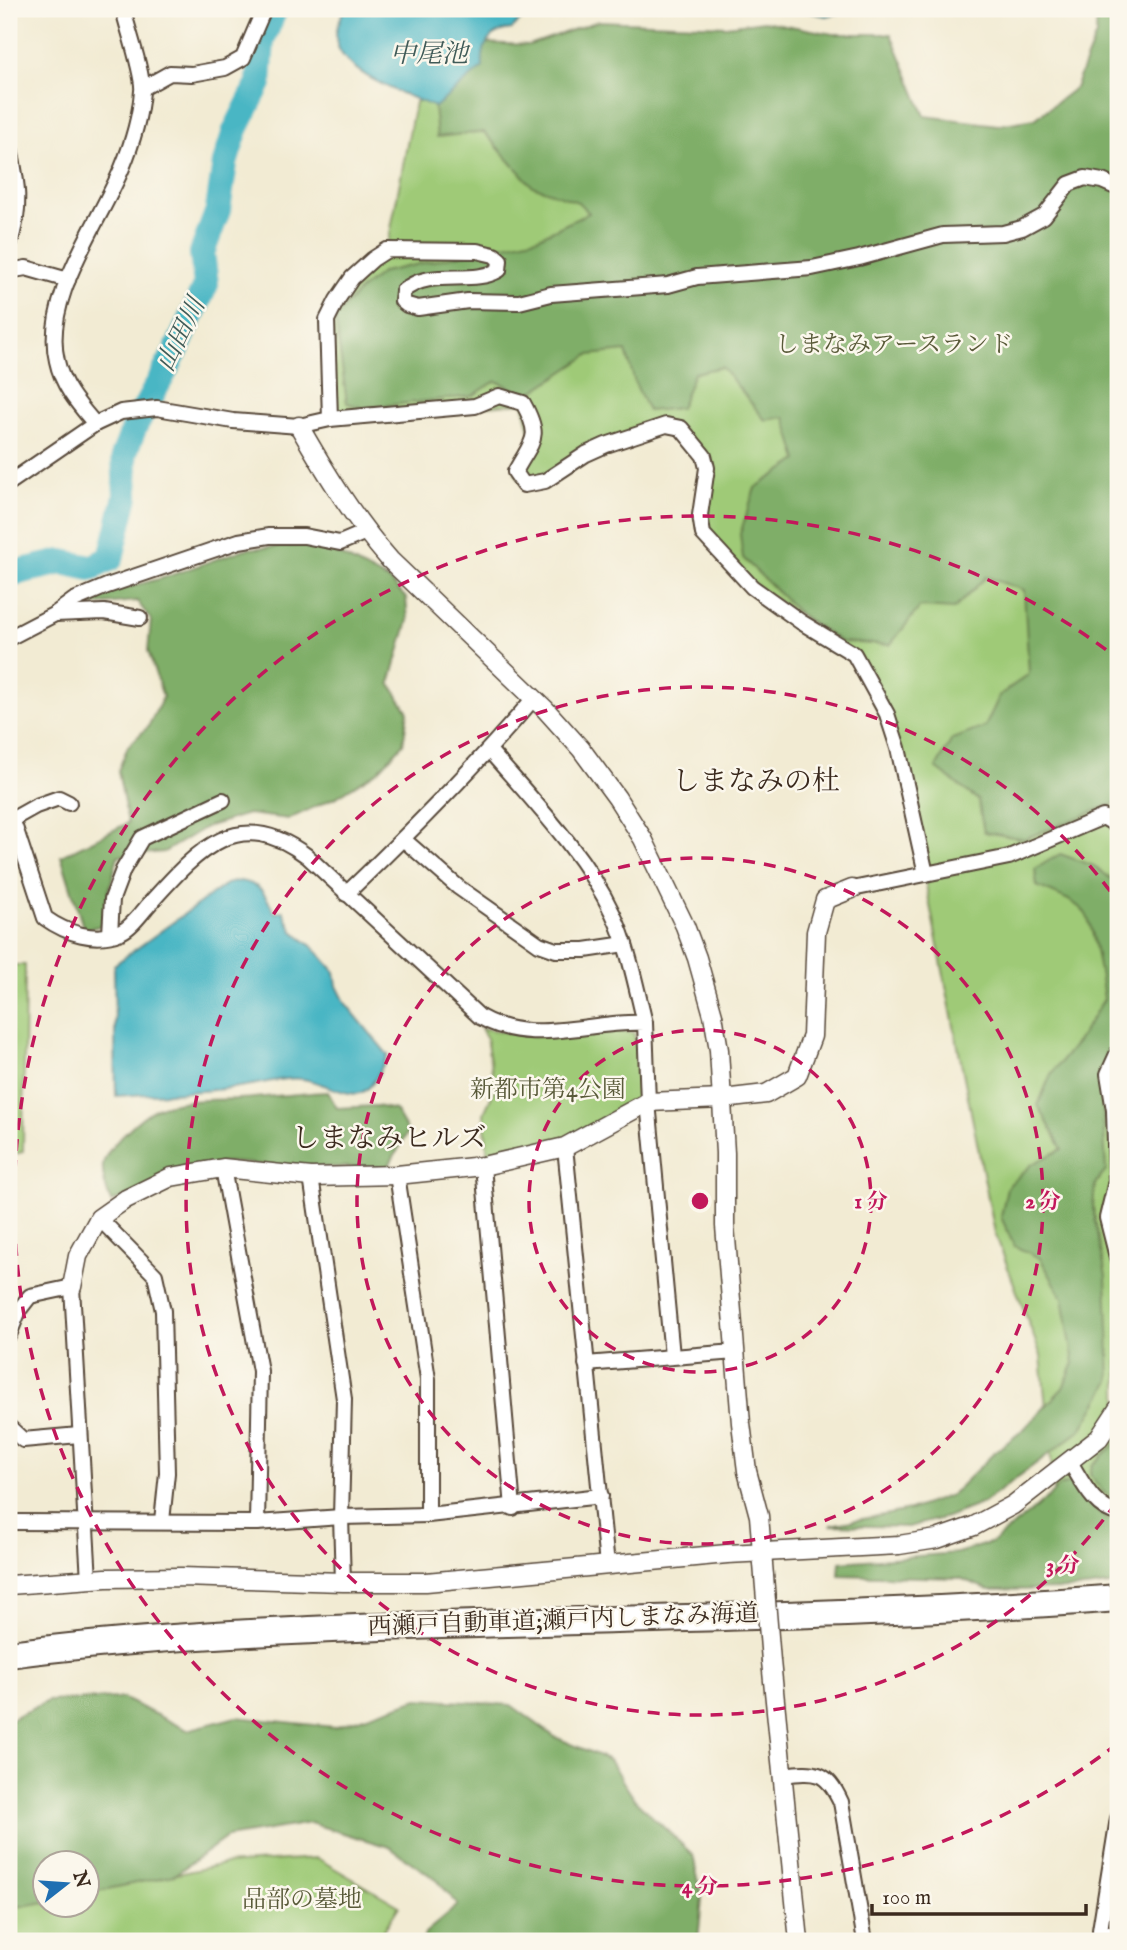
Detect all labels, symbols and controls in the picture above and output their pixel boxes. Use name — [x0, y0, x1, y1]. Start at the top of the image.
water label: 中尾池 — [390, 38, 471, 71]
water label: 山田川 — [149, 290, 214, 377]
park label: しまなみアースランド — [775, 330, 1013, 361]
district label: しまなみの杜 — [672, 765, 840, 800]
park label: 新都市第4公園 — [470, 1075, 626, 1106]
district label: しまなみヒルズ — [291, 1122, 487, 1157]
centre of rings — [688, 1189, 712, 1213]
text: 1 分 — [854, 1189, 888, 1216]
text: 2 分 — [1025, 1189, 1061, 1216]
text: 3 分 — [1046, 1553, 1080, 1580]
street label: 西瀬戸自動車道;瀬戸内しまなみ海道 — [367, 1599, 759, 1643]
north arrow — [32, 1848, 102, 1918]
text: N — [66, 1867, 94, 1892]
scale bar — [872, 1873, 1085, 1917]
text: 4 分 — [682, 1874, 718, 1901]
park label: 品部の墓地 — [242, 1885, 362, 1916]
text: 100 m — [882, 1885, 931, 1912]

